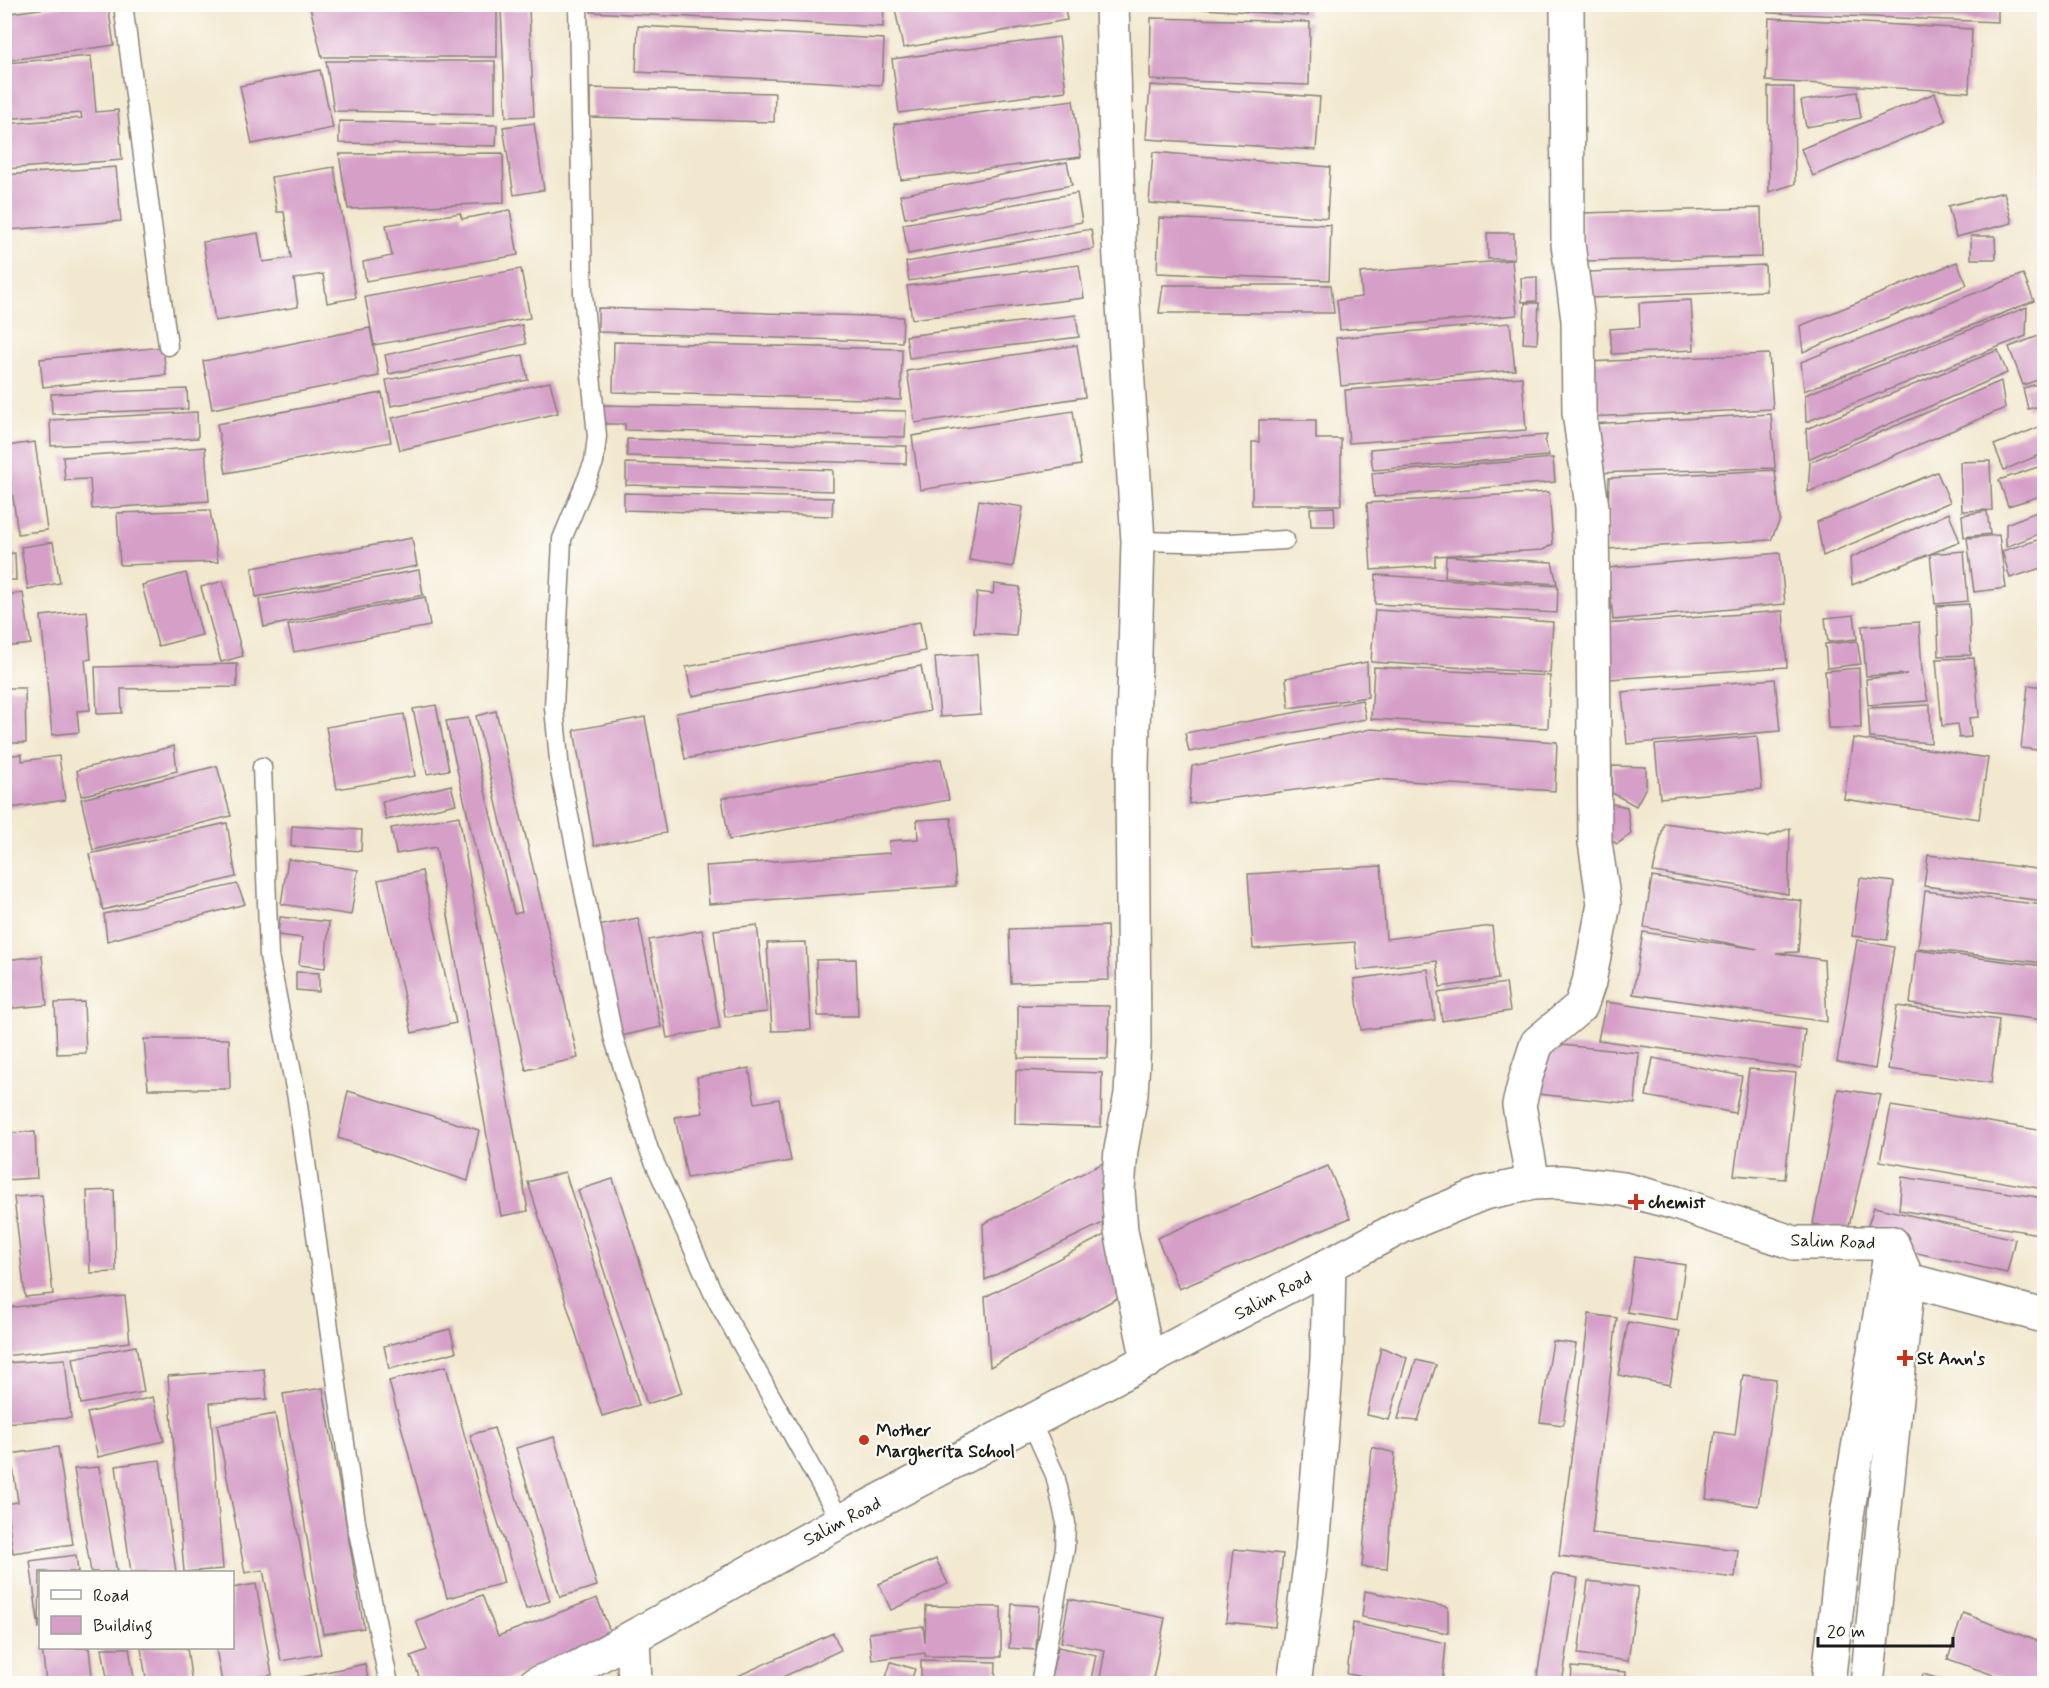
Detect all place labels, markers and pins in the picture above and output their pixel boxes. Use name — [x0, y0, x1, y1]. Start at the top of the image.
place label: chemist — [1647, 1191, 1706, 1215]
marker: chemist — [1629, 1195, 1643, 1209]
place label: St Ann's — [1917, 1347, 1985, 1371]
marker: St Ann's — [1898, 1351, 1912, 1365]
place label: Mother Margherita School — [876, 1419, 1015, 1466]
marker: Mother Margherita School — [857, 1433, 871, 1447]

